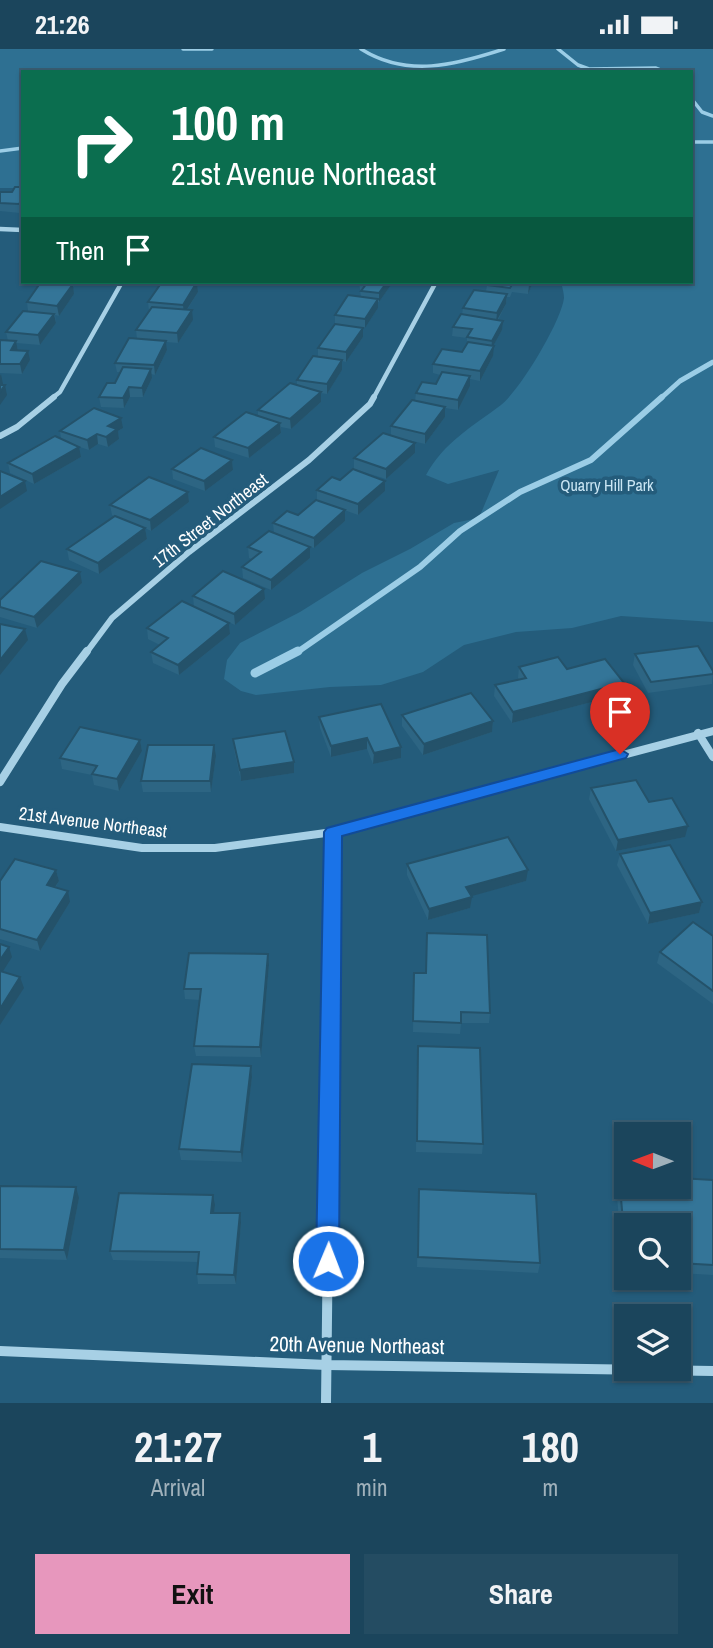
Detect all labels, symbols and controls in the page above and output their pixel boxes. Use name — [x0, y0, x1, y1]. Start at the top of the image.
text: 21:26 — [35, 7, 90, 42]
text: 100 m — [171, 89, 285, 155]
icon: right — [56, 98, 147, 189]
text: 21st Avenue Northeast — [171, 152, 436, 195]
icon: arrive — [119, 231, 157, 269]
text: Then — [56, 233, 105, 268]
street label: 17th Street Northeast — [147, 467, 273, 573]
park label: Quarry Hill Park — [560, 474, 654, 496]
pin — [590, 682, 650, 754]
icon: arrive — [601, 693, 639, 731]
street label: 21st Avenue Northeast — [17, 801, 169, 843]
north arrow — [614, 1122, 691, 1199]
map controls — [614, 1122, 691, 1381]
button: search — [614, 1213, 691, 1290]
position arrow — [291, 1224, 365, 1298]
button: layers — [614, 1304, 691, 1381]
street label: 20th Avenue Northeast — [269, 1329, 445, 1361]
text: 21:27 — [134, 1419, 222, 1475]
text: 1 — [362, 1419, 381, 1475]
text: 180 — [522, 1419, 579, 1475]
text: Arrival — [151, 1472, 205, 1503]
text: min — [356, 1472, 388, 1503]
text: m — [542, 1472, 558, 1503]
button: Exit — [35, 1554, 350, 1634]
button: Share — [364, 1554, 678, 1634]

